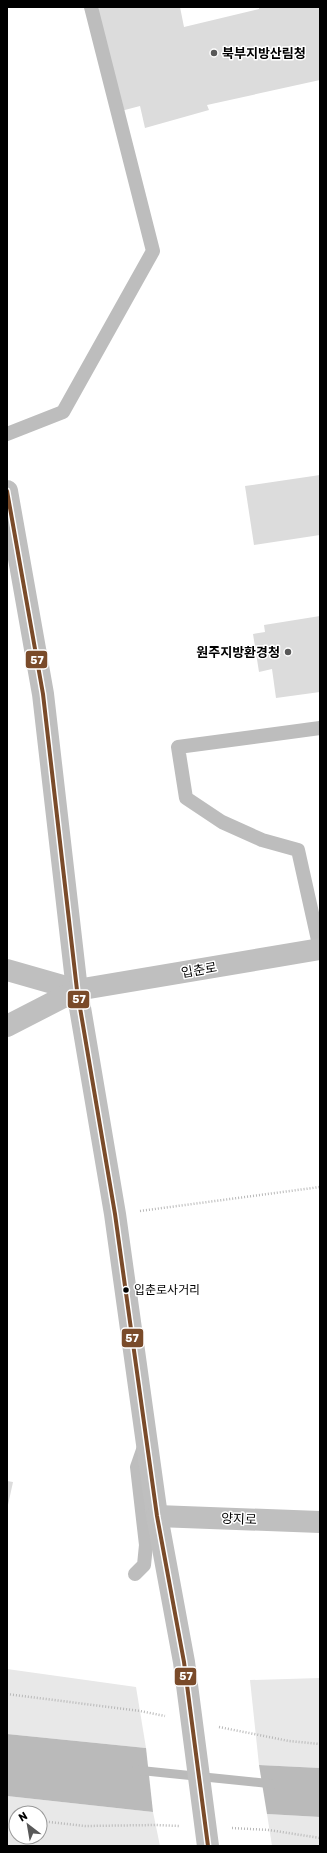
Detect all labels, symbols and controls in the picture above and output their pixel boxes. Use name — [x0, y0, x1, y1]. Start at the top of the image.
place label: 북부지방산림청 — [222, 46, 306, 61]
marker: 북부지방산림청 — [209, 48, 219, 58]
place label: 원주지방환경청 — [196, 645, 280, 660]
marker: 원주지방환경청 — [283, 647, 293, 657]
line badge: 57 — [25, 650, 48, 669]
text: 57 — [30, 654, 44, 667]
street label: 입춘로 — [180, 959, 218, 981]
line badge: 57 — [67, 990, 90, 1009]
text: 57 — [72, 993, 86, 1006]
place label: 입춘로사거리 — [134, 1283, 200, 1297]
marker: 입춘로사거리 — [121, 1285, 131, 1295]
line badge: 57 — [121, 1328, 144, 1348]
text: 57 — [125, 1332, 139, 1345]
street label: 양지로 — [221, 1511, 257, 1527]
line badge: 57 — [174, 1667, 197, 1686]
text: 57 — [179, 1670, 193, 1683]
north arrow — [8, 1805, 48, 1845]
text: N — [16, 1809, 30, 1824]

